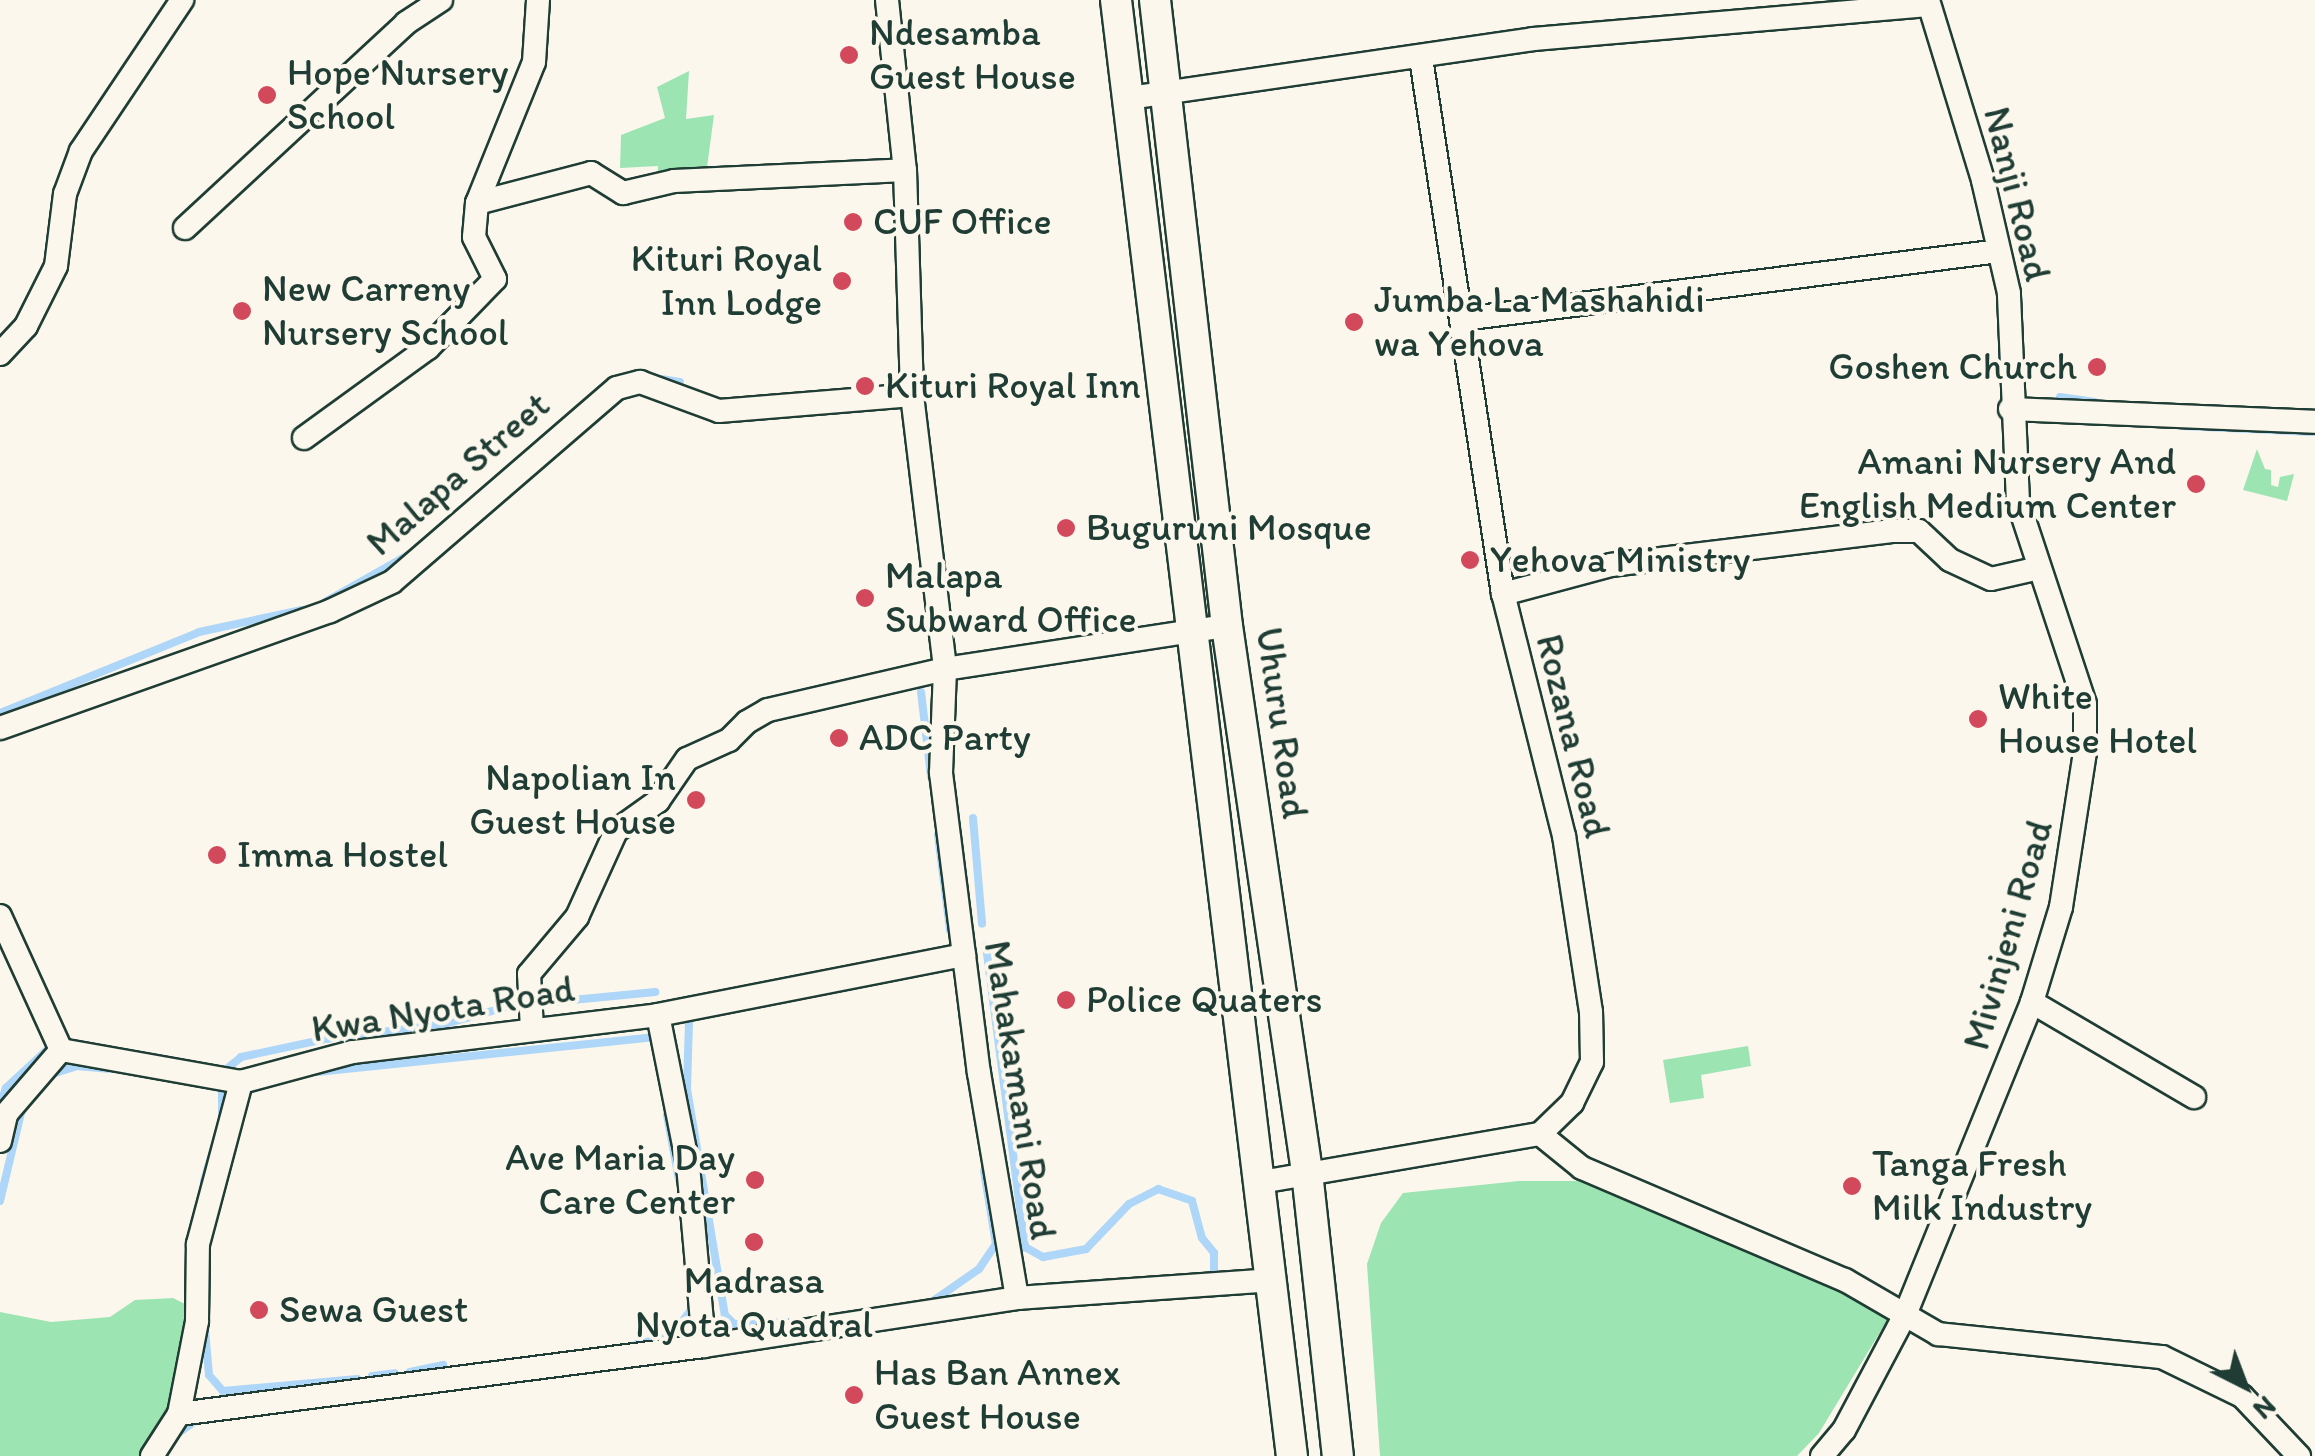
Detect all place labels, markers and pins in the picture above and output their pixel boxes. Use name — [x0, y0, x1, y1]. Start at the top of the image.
place label: Ndesamba Guest House — [869, 10, 1076, 100]
marker: Ndesamba Guest House — [838, 44, 860, 66]
place label: Hope Nursery School — [287, 50, 509, 140]
marker: Hope Nursery School — [256, 84, 278, 106]
place label: CUF Office — [873, 199, 1052, 245]
marker: CUF Office — [842, 211, 864, 233]
place label: Kituri Royal Inn Lodge — [631, 236, 822, 326]
place label: New Carreny Nursery School — [262, 266, 508, 356]
marker: Kituri Royal Inn Lodge — [831, 270, 853, 292]
place label: Jumba La Mashahidi wa Yehova — [1374, 277, 1705, 366]
marker: New Carreny Nursery School — [231, 300, 253, 322]
marker: Jumba La Mashahidi wa Yehova — [1343, 311, 1365, 333]
place label: Goshen Church — [1828, 344, 2077, 390]
marker: Goshen Church — [2086, 356, 2108, 378]
place label: Kituri Royal Inn — [885, 363, 1140, 409]
marker: Kituri Royal Inn — [854, 375, 876, 397]
place label: Amani Nursery And English Medium Center — [1799, 439, 2176, 528]
marker: Amani Nursery And English Medium Center — [2185, 473, 2207, 495]
place label: Buguruni Mosque — [1086, 505, 1372, 551]
marker: Buguruni Mosque — [1055, 517, 1077, 539]
place label: Yehova Ministry — [1490, 537, 1750, 583]
marker: Yehova Ministry — [1459, 549, 1481, 571]
place label: Malapa Subward Office — [885, 553, 1137, 642]
marker: Malapa Subward Office — [854, 587, 876, 609]
place label: White House Hotel — [1998, 674, 2197, 764]
marker: White House Hotel — [1967, 708, 1989, 730]
place label: ADC Party — [859, 715, 1029, 761]
marker: ADC Party — [828, 727, 850, 749]
place label: Napolian In Guest House — [469, 755, 676, 844]
marker: Napolian In Guest House — [685, 789, 707, 811]
place label: Imma Hostel — [237, 832, 448, 878]
marker: Imma Hostel — [206, 844, 228, 866]
place label: Police Quaters — [1086, 977, 1322, 1023]
marker: Police Quaters — [1055, 989, 1077, 1011]
place label: Ave Maria Day Care Center — [502, 1135, 735, 1224]
place label: Tanga Fresh Milk Industry — [1872, 1141, 2091, 1230]
marker: Ave Maria Day Care Center — [744, 1169, 766, 1191]
marker: Tanga Fresh Milk Industry — [1841, 1175, 1863, 1197]
marker: Madrasa Nyota Quadral — [743, 1231, 765, 1253]
place label: Madrasa Nyota Quadral — [635, 1258, 873, 1348]
place label: Sewa Guest — [279, 1287, 468, 1333]
marker: Sewa Guest — [248, 1299, 270, 1321]
place label: Has Ban Annex Guest House — [874, 1350, 1123, 1440]
marker: Has Ban Annex Guest House — [843, 1384, 865, 1406]

